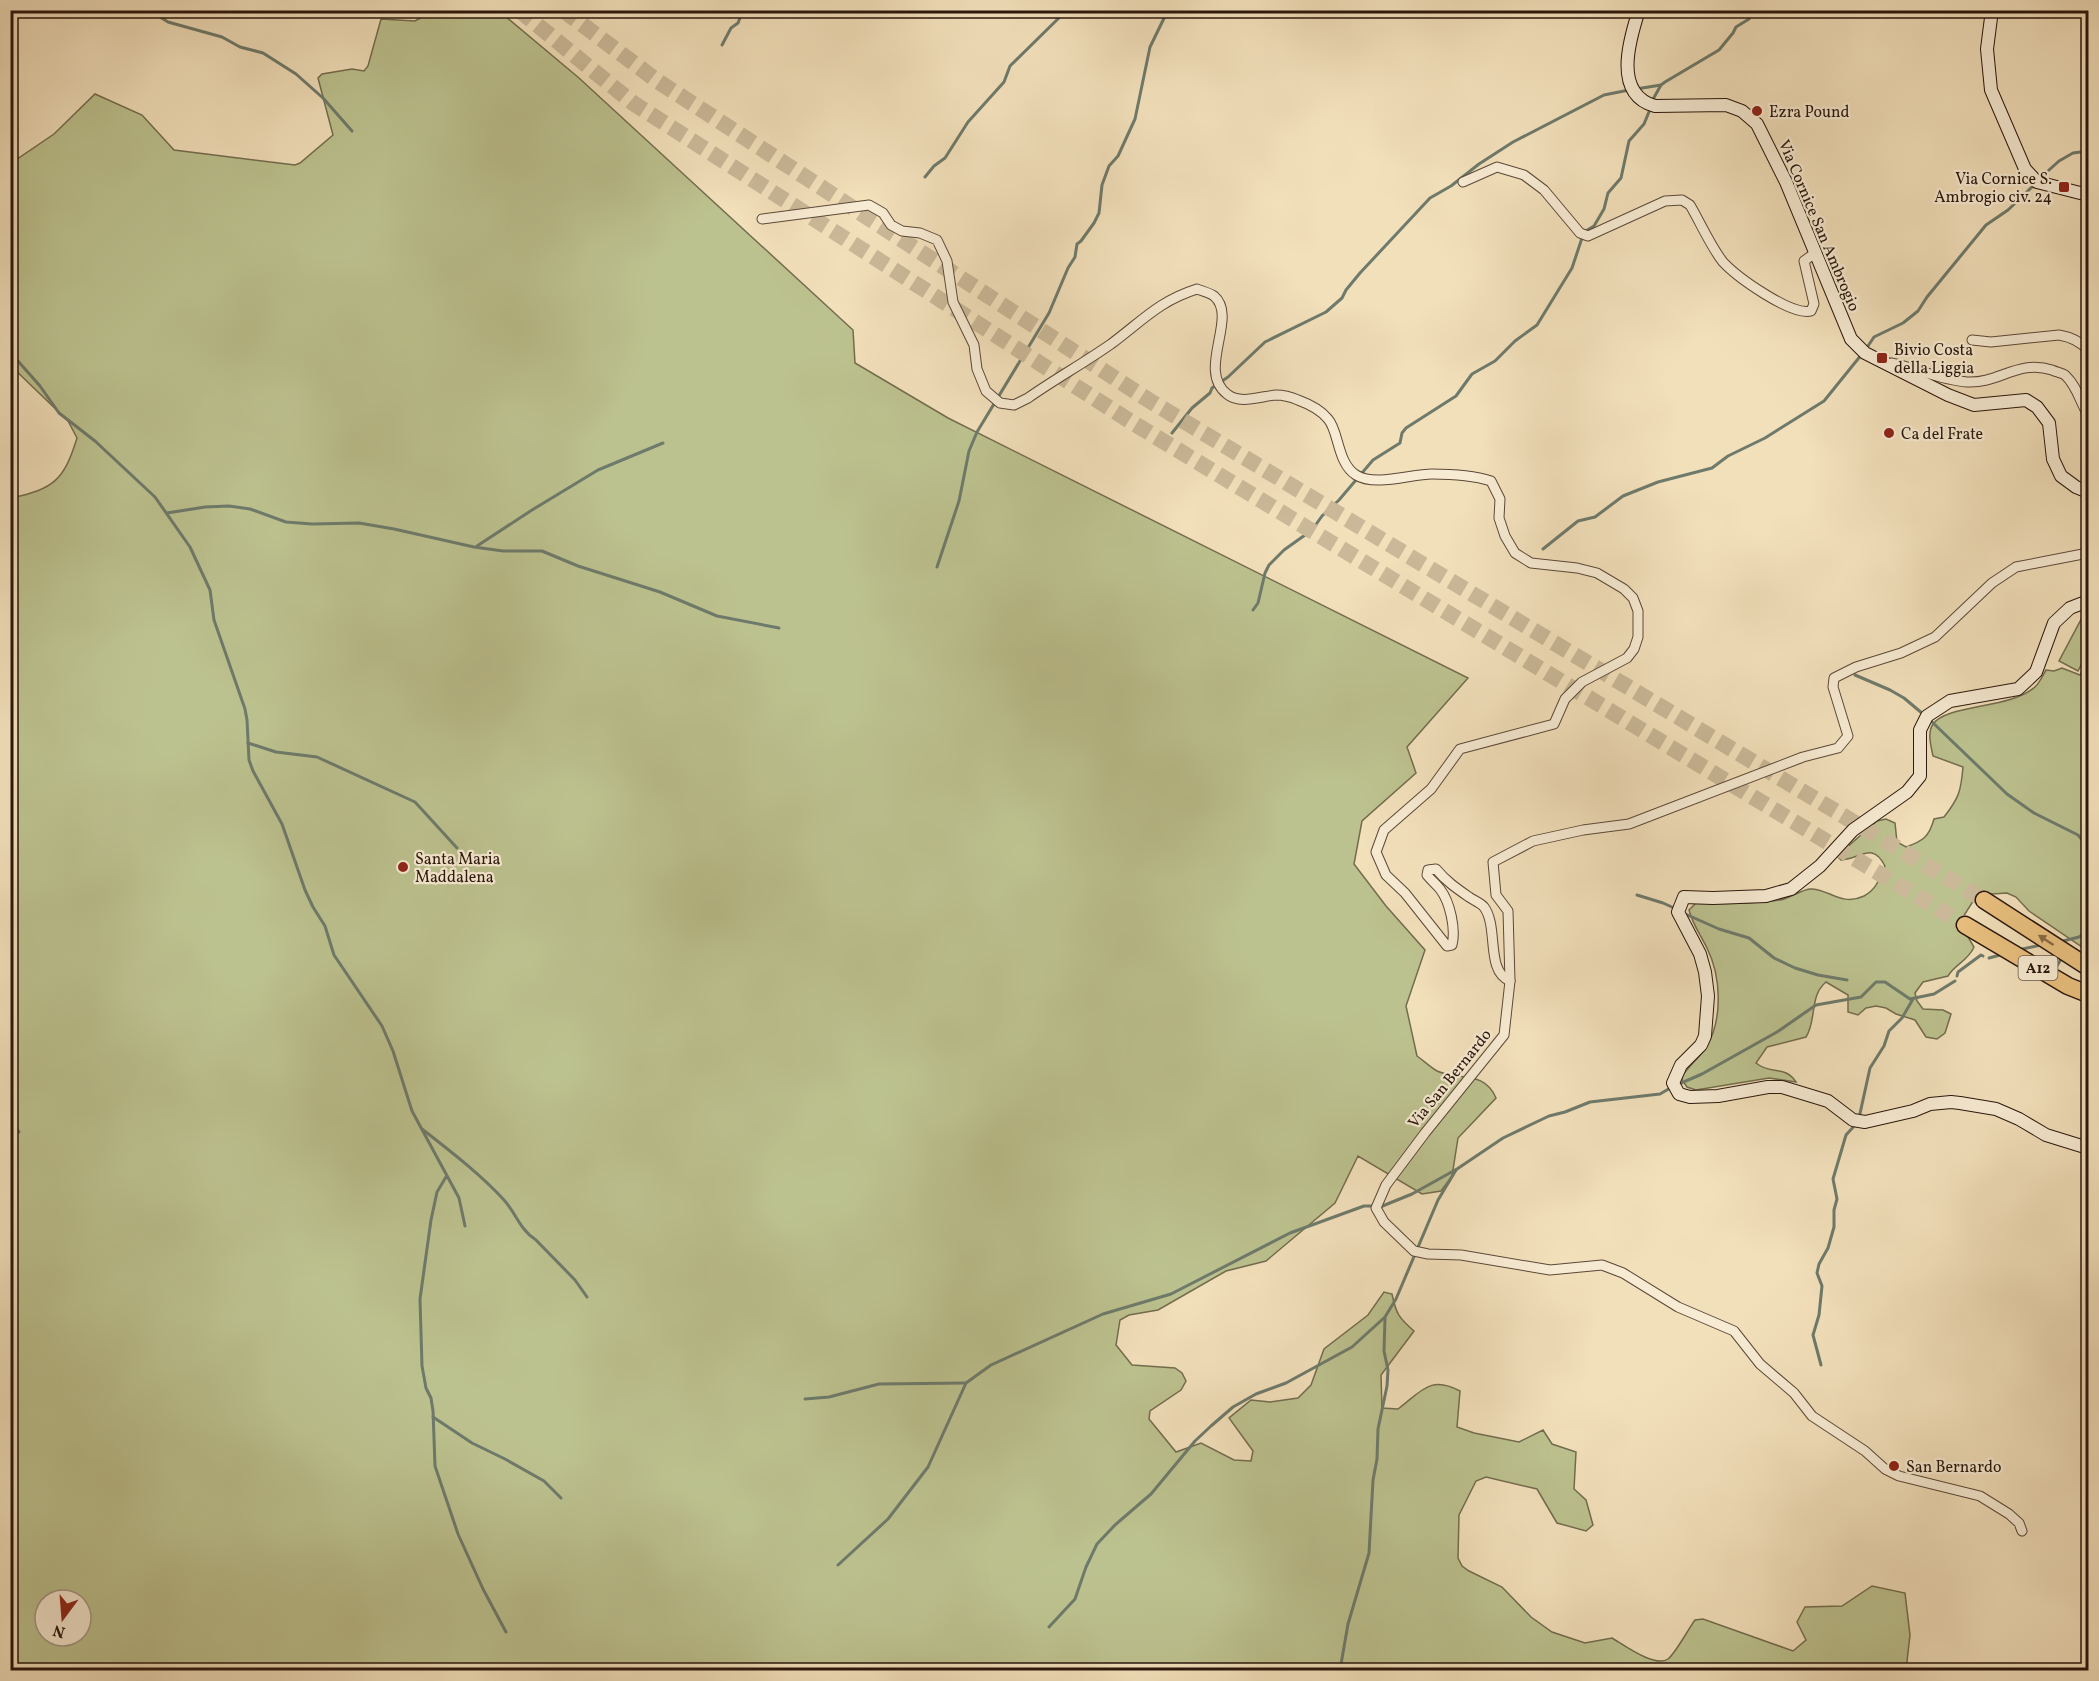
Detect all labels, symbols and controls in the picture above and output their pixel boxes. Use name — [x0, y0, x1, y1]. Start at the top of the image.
place label: Ezra Pound — [1769, 102, 1850, 124]
marker: Ezra Pound — [1750, 104, 1764, 118]
street label: Via Cornice San Ambrogio — [1772, 137, 1864, 315]
place label: Via Cornice S. Ambrogio civ. 24 — [1934, 169, 2052, 209]
marker: Via Cornice S. Ambrogio civ. 24 — [2057, 180, 2071, 194]
place label: Bivio Costa della Liggia — [1894, 340, 1974, 380]
marker: Bivio Costa della Liggia — [1875, 351, 1889, 365]
place label: Ca del Frate — [1901, 424, 1983, 446]
marker: Ca del Frate — [1882, 426, 1896, 440]
place label: Santa Maria Maddalena — [415, 849, 501, 889]
marker: Santa Maria Maddalena — [396, 860, 410, 874]
one-way arrow — [2038, 934, 2054, 945]
road number: A12 — [2018, 956, 2058, 980]
street label: Via San Bernardo — [1404, 1025, 1497, 1133]
place label: San Bernardo — [1906, 1457, 2002, 1479]
marker: San Bernardo — [1887, 1459, 1901, 1473]
north arrow — [33, 1588, 93, 1648]
text: N — [50, 1618, 68, 1643]

